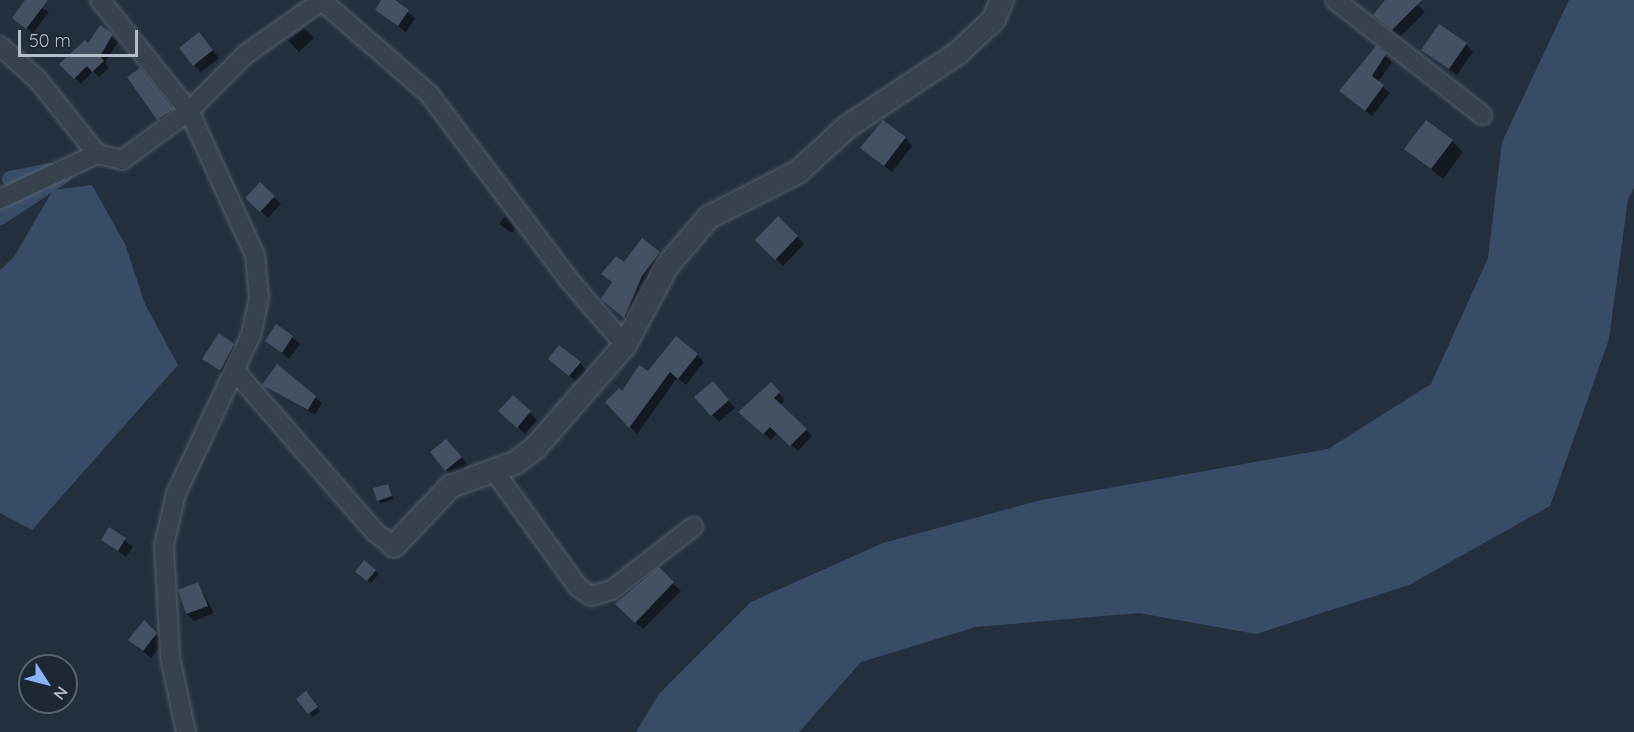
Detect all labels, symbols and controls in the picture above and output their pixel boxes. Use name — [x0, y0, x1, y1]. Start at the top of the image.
scale bar — [21, 18, 141, 56]
text: 50 m — [29, 29, 71, 52]
north arrow — [18, 654, 78, 714]
text: N — [49, 683, 72, 704]

